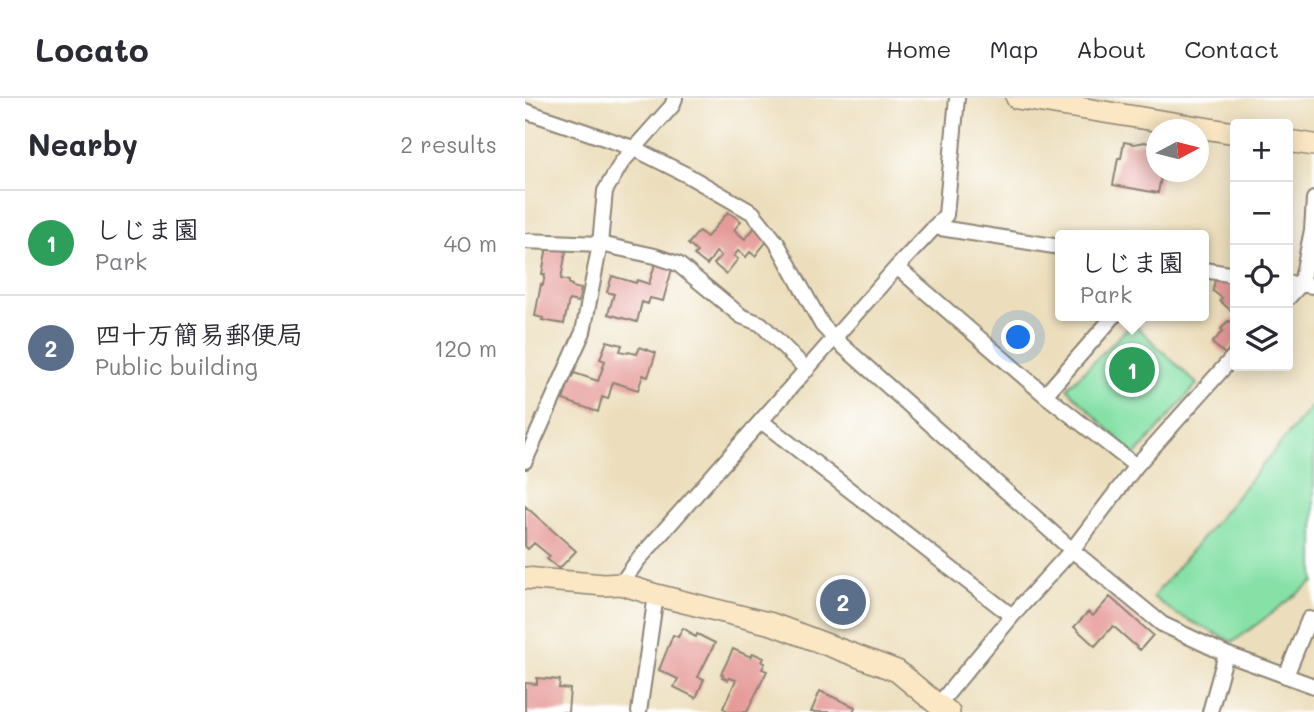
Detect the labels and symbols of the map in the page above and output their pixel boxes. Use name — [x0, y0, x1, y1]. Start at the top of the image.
north arrow — [1146, 119, 1209, 182]
your location — [1001, 320, 1035, 354]
pin: 1 — [1109, 344, 1155, 396]
pin: 2 — [820, 576, 866, 628]

